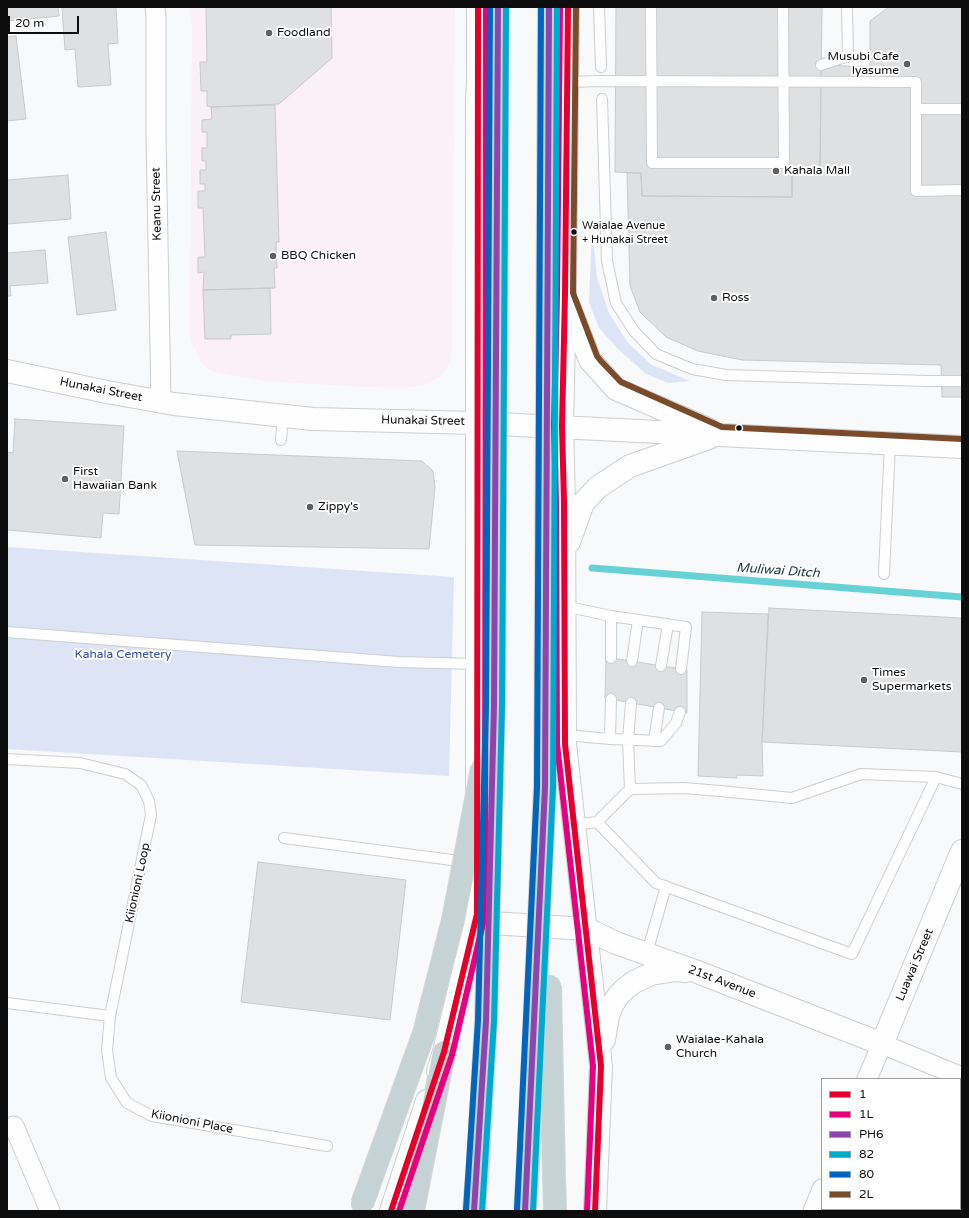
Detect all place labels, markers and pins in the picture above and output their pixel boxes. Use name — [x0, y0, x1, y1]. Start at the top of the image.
place label: Foodland — [277, 26, 331, 40]
marker: Foodland — [264, 28, 274, 38]
place label: Musubi Cafe Iyasume — [828, 50, 899, 78]
marker: Musubi Cafe Iyasume — [902, 59, 912, 69]
place label: Kahala Mall — [784, 164, 850, 178]
marker: Kahala Mall — [771, 166, 781, 176]
place label: Waialae Avenue + Hunakai Street — [582, 219, 668, 245]
marker: Waialae Avenue + Hunakai Street — [569, 227, 579, 237]
place label: BBQ Chicken — [281, 249, 356, 263]
marker: BBQ Chicken — [268, 251, 278, 261]
place label: Ross — [722, 291, 749, 305]
marker: Ross — [709, 293, 719, 303]
unlabelled marker — [734, 423, 744, 433]
place label: First Hawaiian Bank — [73, 465, 157, 493]
marker: First Hawaiian Bank — [60, 474, 70, 484]
place label: Zippy's — [318, 500, 359, 514]
marker: Zippy's — [305, 502, 315, 512]
place label: Times Supermarkets — [872, 666, 951, 694]
marker: Times Supermarkets — [859, 675, 869, 685]
place label: Waialae-Kahala Church — [676, 1033, 764, 1061]
marker: Waialae-Kahala Church — [663, 1042, 673, 1052]

